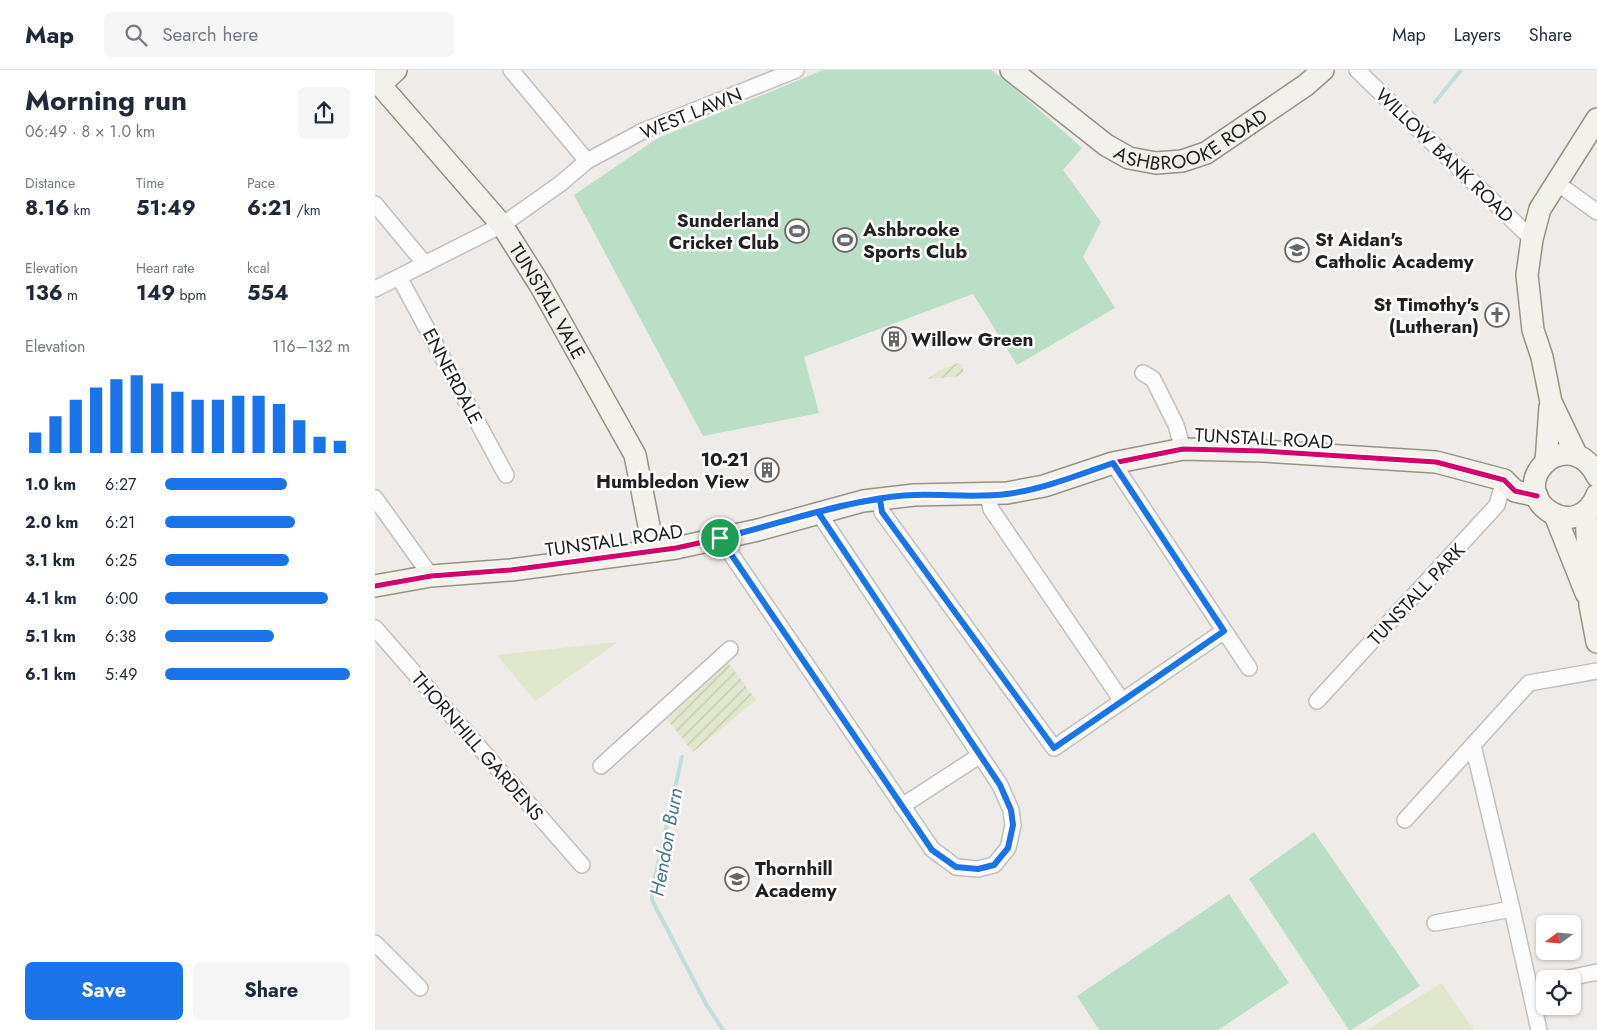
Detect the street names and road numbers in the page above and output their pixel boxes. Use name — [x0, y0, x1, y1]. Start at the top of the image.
street label: WEST LAWN — [636, 81, 746, 146]
street label: WILLOW BANK ROAD — [1369, 82, 1520, 229]
street label: ASHBROOKE ROAD — [1109, 102, 1273, 178]
street label: TUNSTALL VALE — [503, 238, 592, 364]
street label: ENNERDALE — [416, 324, 489, 429]
street label: TUNSTALL ROAD — [1194, 421, 1334, 456]
street label: TUNSTALL ROAD — [544, 517, 685, 564]
street label: TUNSTALL PARK — [1362, 537, 1471, 652]
street label: THORNHILL GARDENS — [405, 666, 550, 827]

